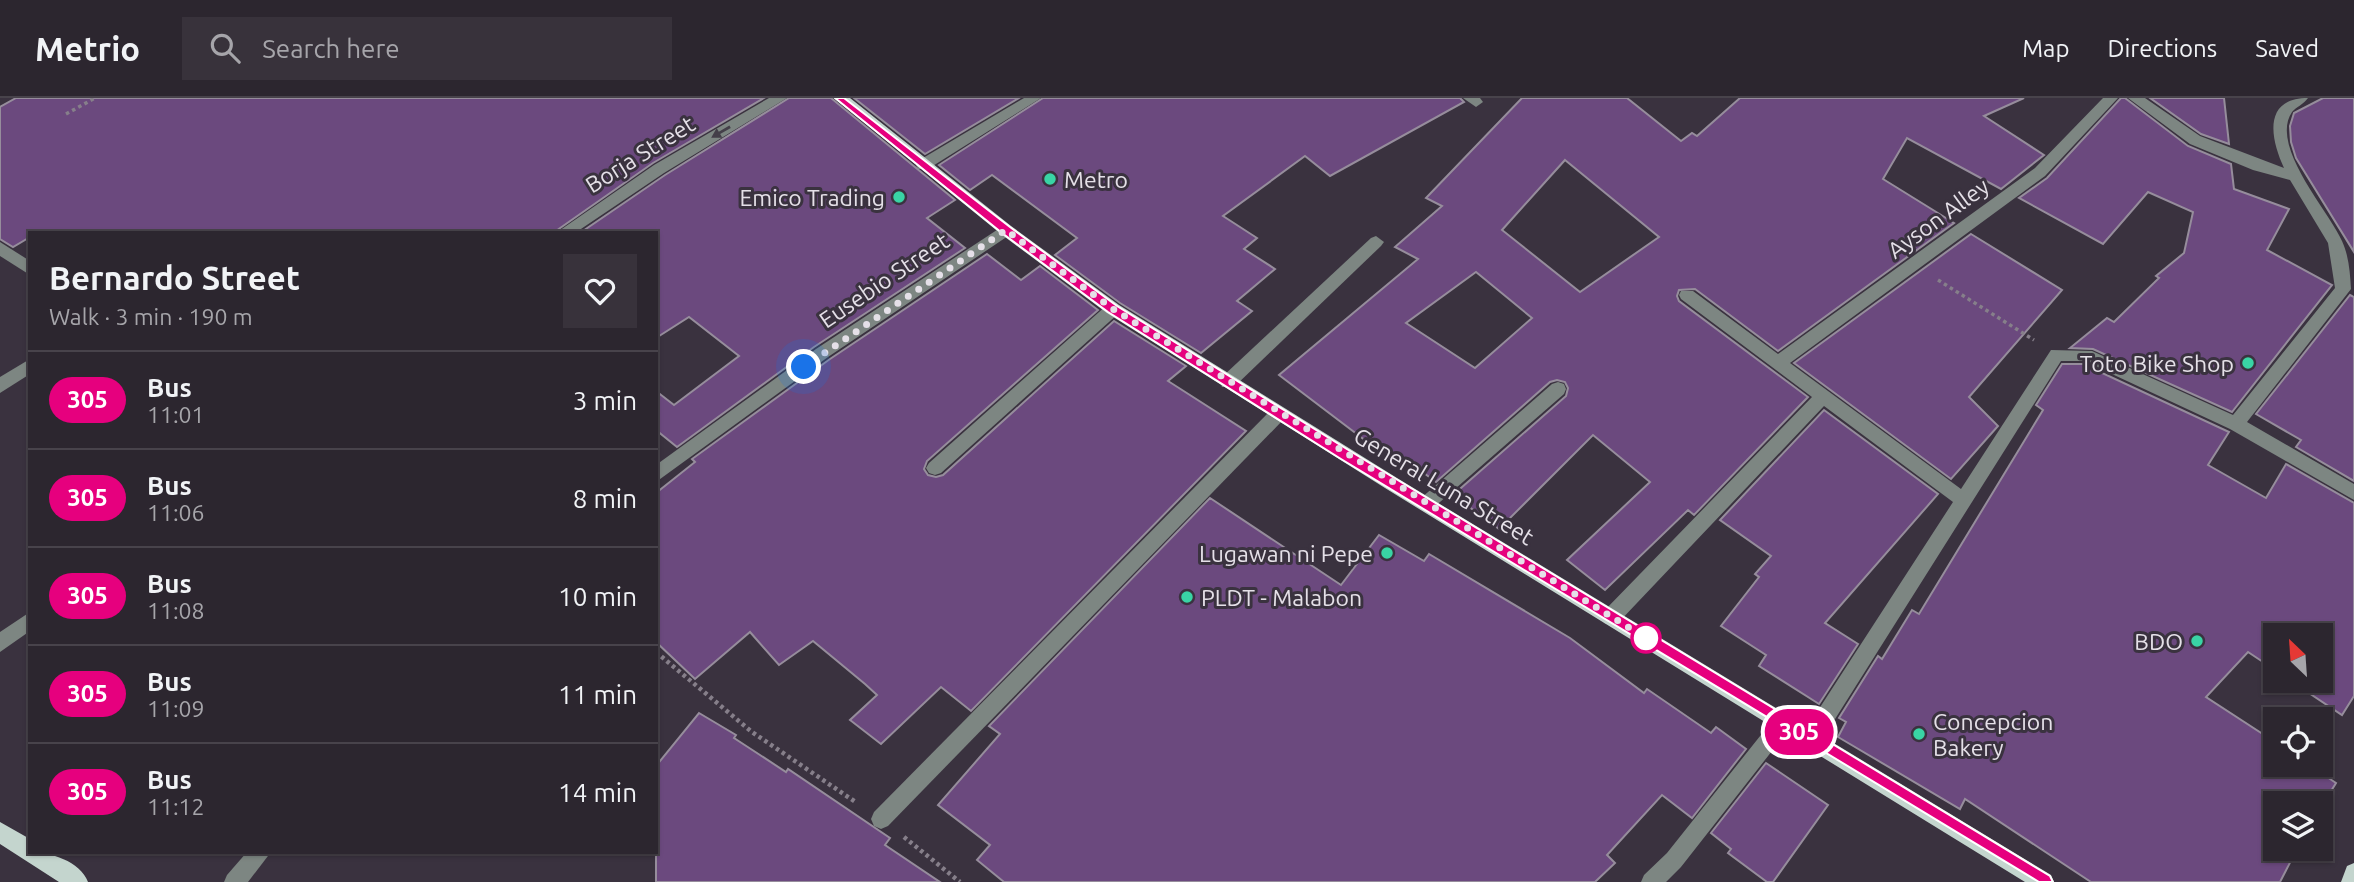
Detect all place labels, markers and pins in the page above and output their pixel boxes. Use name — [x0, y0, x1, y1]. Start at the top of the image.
place label: Metro — [1064, 167, 1128, 192]
marker: Metro — [1042, 171, 1058, 187]
place label: Emico Trading — [739, 185, 885, 210]
marker: Emico Trading — [891, 189, 907, 205]
place label: Toto Bike Shop — [2080, 351, 2234, 376]
marker: Toto Bike Shop — [2240, 355, 2256, 371]
place label: Lugawan ni Pepe — [1199, 541, 1373, 566]
marker: Lugawan ni Pepe — [1379, 545, 1395, 561]
place label: PLDT - Malabon — [1201, 585, 1362, 610]
marker: PLDT - Malabon — [1179, 589, 1195, 605]
unlabelled marker — [1631, 623, 1661, 653]
place label: BDO — [2134, 629, 2183, 654]
marker: BDO — [2189, 633, 2205, 649]
place label: Concepcion Bakery — [1933, 709, 2053, 760]
marker: Concepcion Bakery — [1911, 726, 1927, 742]

